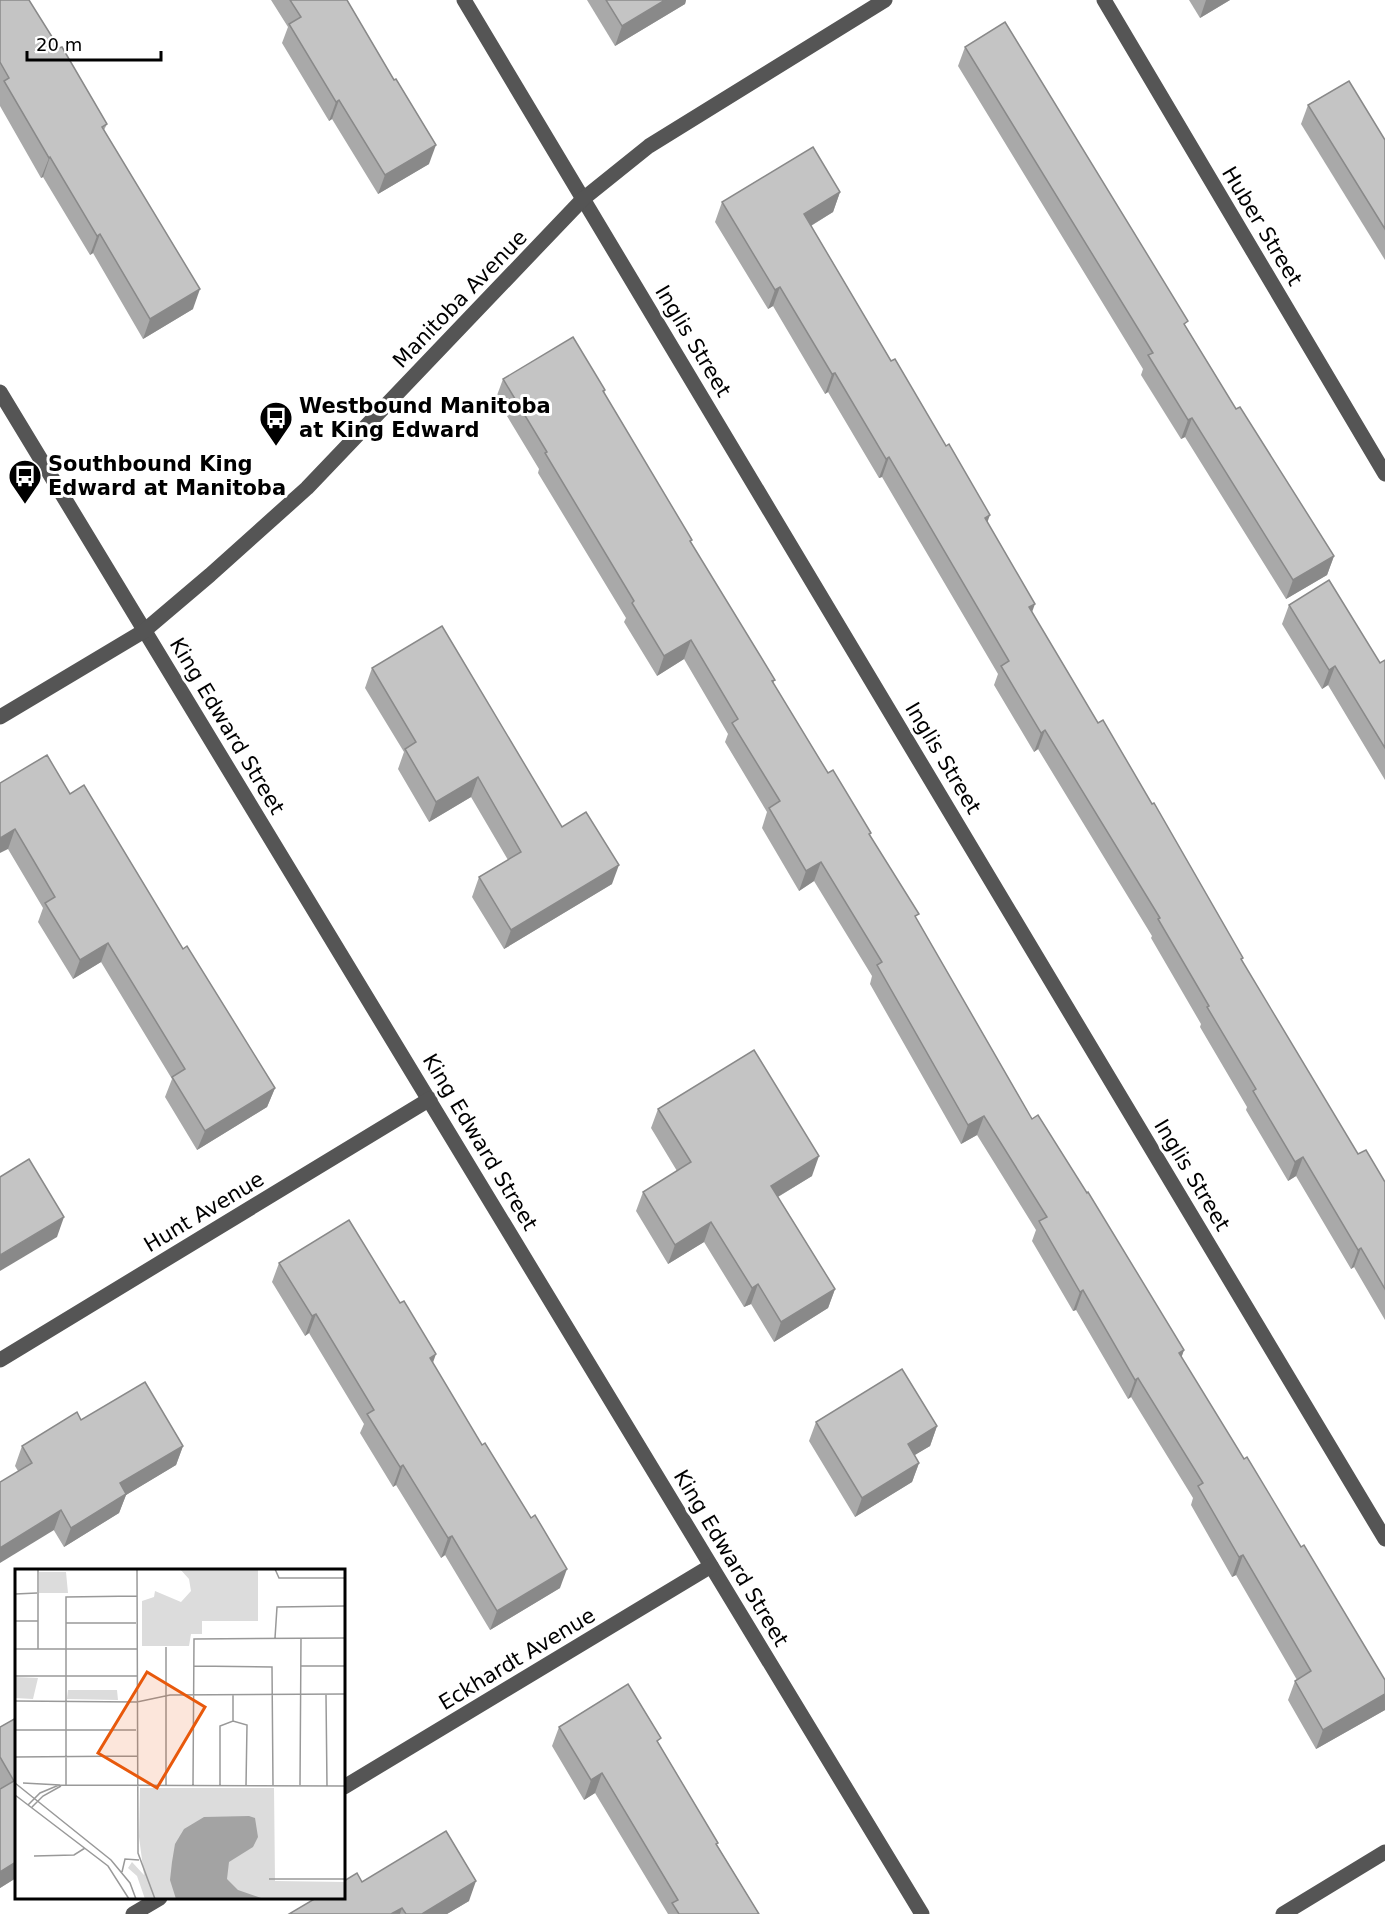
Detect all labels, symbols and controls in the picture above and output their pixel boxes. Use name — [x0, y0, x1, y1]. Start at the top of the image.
scale bar — [27, 24, 160, 62]
text: 20 m — [36, 34, 82, 55]
street label: Huber Street — [1217, 162, 1307, 290]
street label: Manitoba Avenue — [388, 225, 532, 373]
street label: Inglis Street — [650, 281, 736, 401]
place label: Westbound Manitoba at King Edward — [299, 394, 551, 442]
bus stop icon: Westbound Manitoba at King Edward — [258, 400, 294, 447]
place label: Southbound King Edward at Manitoba — [48, 452, 286, 500]
bus stop icon: Southbound King Edward at Manitoba — [7, 458, 43, 505]
street label: King Edward Street — [165, 633, 289, 819]
street label: Inglis Street — [900, 698, 986, 818]
street label: King Edward Street — [418, 1049, 542, 1235]
street label: Inglis Street — [1149, 1115, 1235, 1235]
street label: Hunt Avenue — [140, 1167, 268, 1257]
street label: King Edward Street — [669, 1465, 793, 1651]
inset map — [15, 1569, 345, 1899]
street label: Eckhardt Avenue — [435, 1603, 599, 1715]

